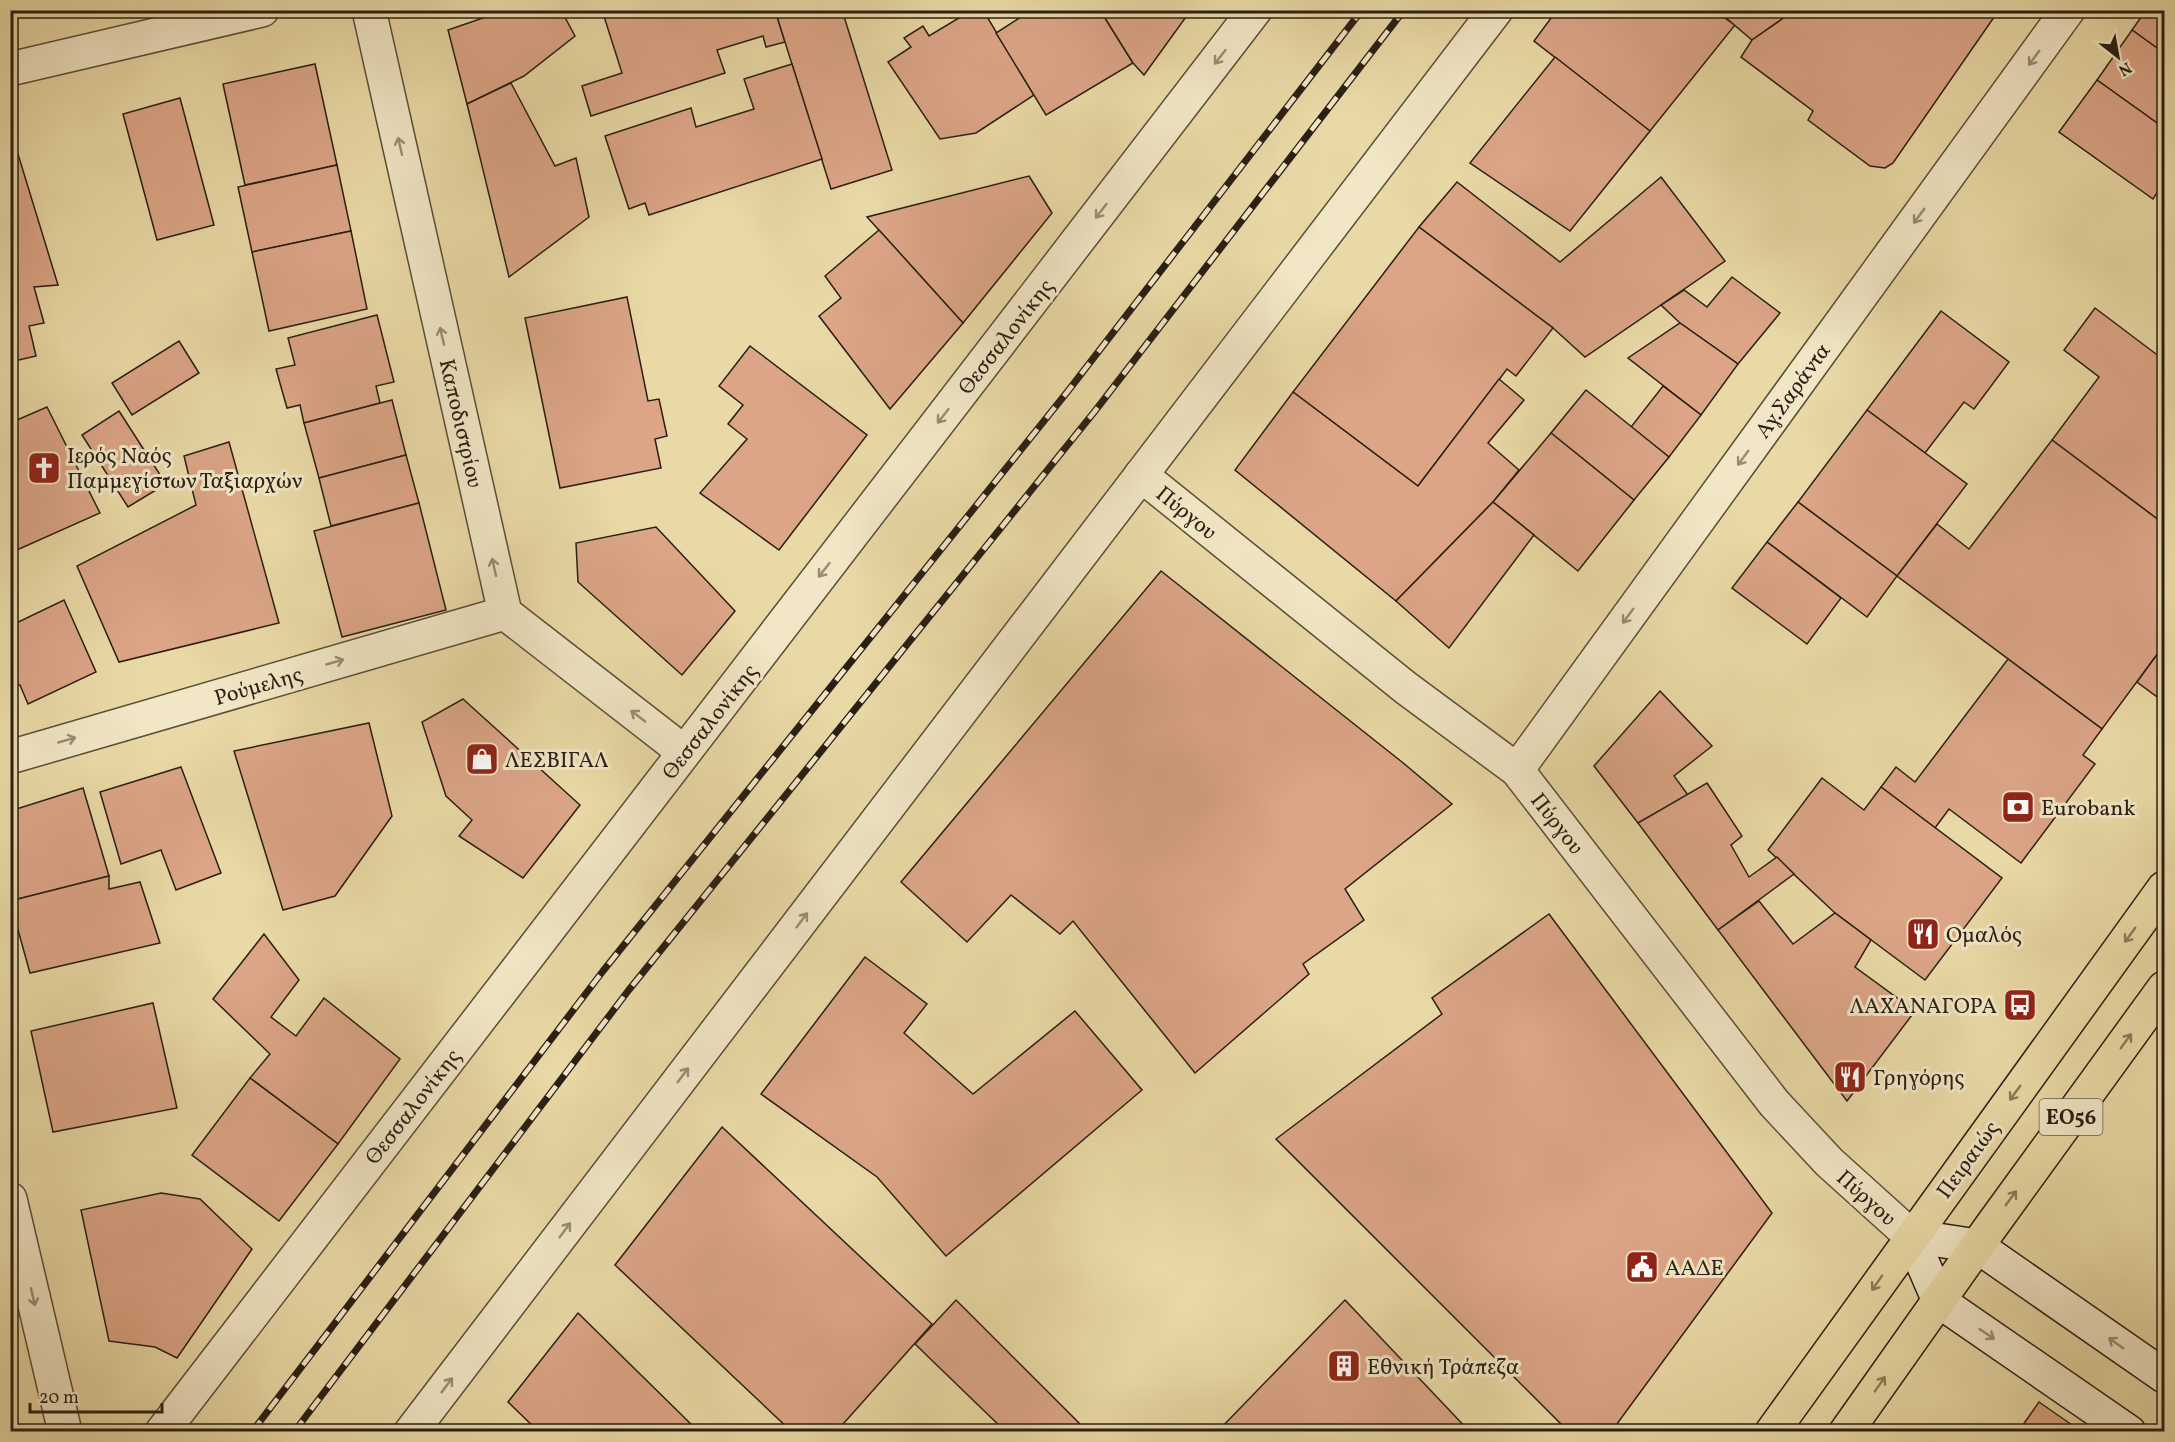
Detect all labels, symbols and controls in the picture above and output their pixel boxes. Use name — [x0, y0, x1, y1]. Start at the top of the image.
north arrow — [2088, 27, 2148, 87]
one-way arrow — [1213, 49, 1226, 65]
one-way arrow — [2028, 49, 2040, 65]
text: N — [2114, 56, 2135, 81]
one-way arrow — [393, 136, 405, 155]
one-way arrow — [1094, 203, 1107, 219]
one-way arrow — [1913, 207, 1925, 223]
street label: Θεσσαλονίκης — [952, 273, 1062, 402]
one-way arrow — [436, 327, 448, 346]
street label: Αγ.Σαράντα — [1749, 337, 1839, 446]
street label: Καποδιστρίου — [430, 356, 489, 491]
one-way arrow — [937, 407, 950, 423]
place label: Ιερός Ναός Παμμεγίστων Ταξιαρχών — [67, 442, 302, 498]
church icon: Ιερός Ναός Παμμεγίστων Ταξιαρχών — [26, 450, 62, 486]
one-way arrow — [1737, 450, 1749, 466]
street label: Πύργου — [1148, 480, 1223, 548]
one-way arrow — [488, 558, 500, 577]
one-way arrow — [818, 562, 831, 578]
one-way arrow — [1622, 608, 1634, 624]
one-way arrow — [325, 656, 344, 668]
street label: Θεσσαλονίκης — [656, 658, 766, 787]
street label: Ρούμελης — [211, 660, 307, 715]
one-way arrow — [630, 710, 646, 723]
one-way arrow — [57, 734, 76, 745]
shop icon: ΛΕΣΒΙΓΑΛ — [464, 741, 500, 777]
place label: ΛΕΣΒΙΓΑΛ — [505, 746, 609, 777]
street label: Πύργου — [1522, 787, 1590, 862]
bank icon: Eurobank — [2000, 789, 2036, 825]
place label: Eurobank — [2041, 794, 2135, 825]
one-way arrow — [795, 912, 808, 928]
restaurant icon: Ομαλός — [1905, 916, 1941, 952]
place label: Ομαλός — [1946, 921, 2022, 952]
one-way arrow — [2124, 927, 2136, 943]
bus stop icon: ΛΑΧΑΝΑΓΟΡΑ — [2002, 987, 2038, 1023]
place label: ΛΑΧΑΝΑΓΟΡΑ — [1850, 992, 1997, 1023]
one-way arrow — [2120, 1033, 2132, 1049]
street label: Θεσσαλονίκης — [359, 1043, 469, 1172]
restaurant icon: Γρηγόρης — [1832, 1059, 1868, 1095]
place label: Γρηγόρης — [1873, 1064, 1965, 1095]
one-way arrow — [677, 1067, 690, 1083]
one-way arrow — [2009, 1084, 2021, 1100]
road number: ΕΟ56 — [2040, 1099, 2102, 1135]
street label: Πειραιώς — [1930, 1115, 2008, 1206]
street label: Πύργου — [1829, 1164, 1902, 1234]
one-way arrow — [2005, 1191, 2017, 1207]
one-way arrow — [559, 1222, 572, 1238]
public building icon: ΑΑΔΕ — [1624, 1249, 1660, 1285]
place label: ΑΑΔΕ — [1665, 1254, 1724, 1285]
one-way arrow — [1871, 1275, 1883, 1291]
one-way arrow — [28, 1287, 40, 1306]
one-way arrow — [1979, 1328, 1995, 1340]
one-way arrow — [2109, 1337, 2125, 1349]
building icon: Εθνική Τράπεζα — [1326, 1348, 1362, 1384]
place label: Εθνική Τράπεζα — [1367, 1353, 1519, 1384]
scale bar — [30, 1376, 162, 1414]
one-way arrow — [1874, 1376, 1886, 1392]
one-way arrow — [440, 1377, 453, 1393]
text: 20 m — [39, 1386, 79, 1411]

